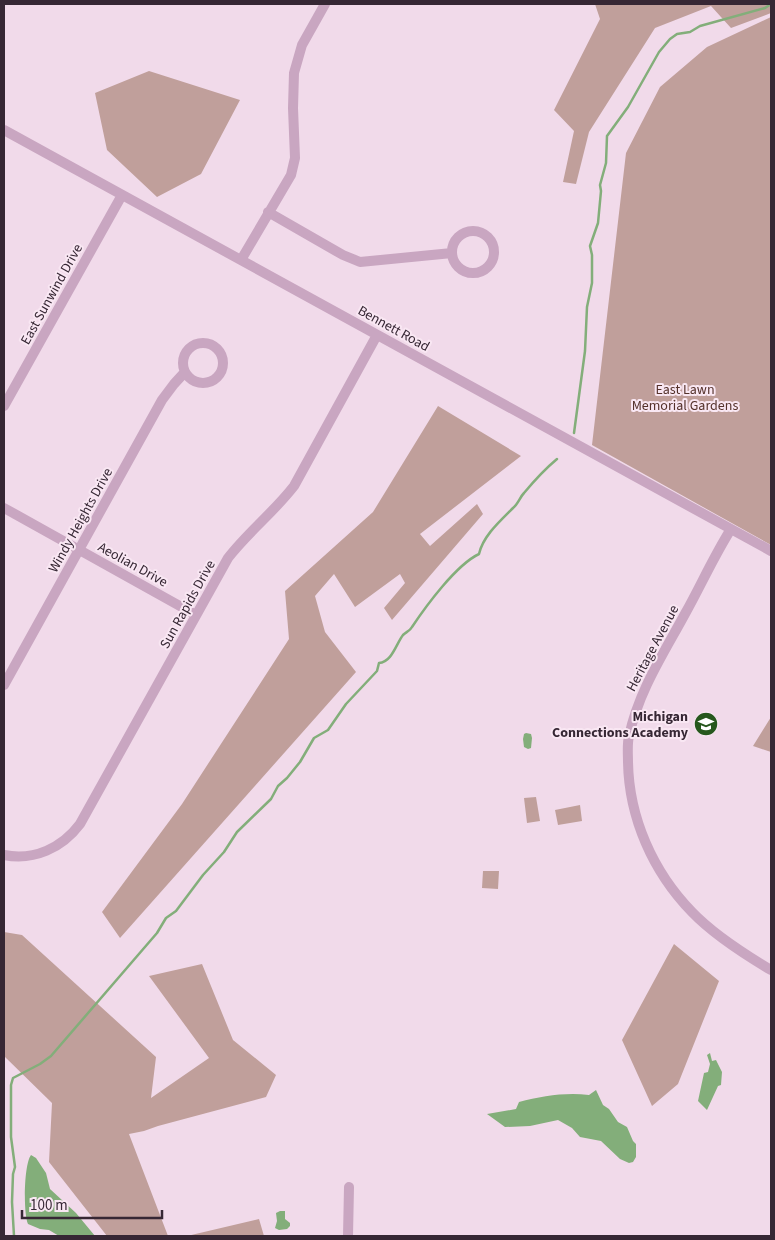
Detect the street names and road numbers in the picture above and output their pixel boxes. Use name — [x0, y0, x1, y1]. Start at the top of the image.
street label: East Sunwind Drive — [16, 240, 88, 348]
street label: Bennett Road — [354, 301, 433, 357]
street label: Windy Heights Drive — [44, 464, 118, 577]
street label: Aeolian Drive — [94, 537, 171, 592]
street label: Sun Rapids Drive — [155, 557, 221, 652]
street label: Heritage Avenue — [622, 602, 684, 695]

